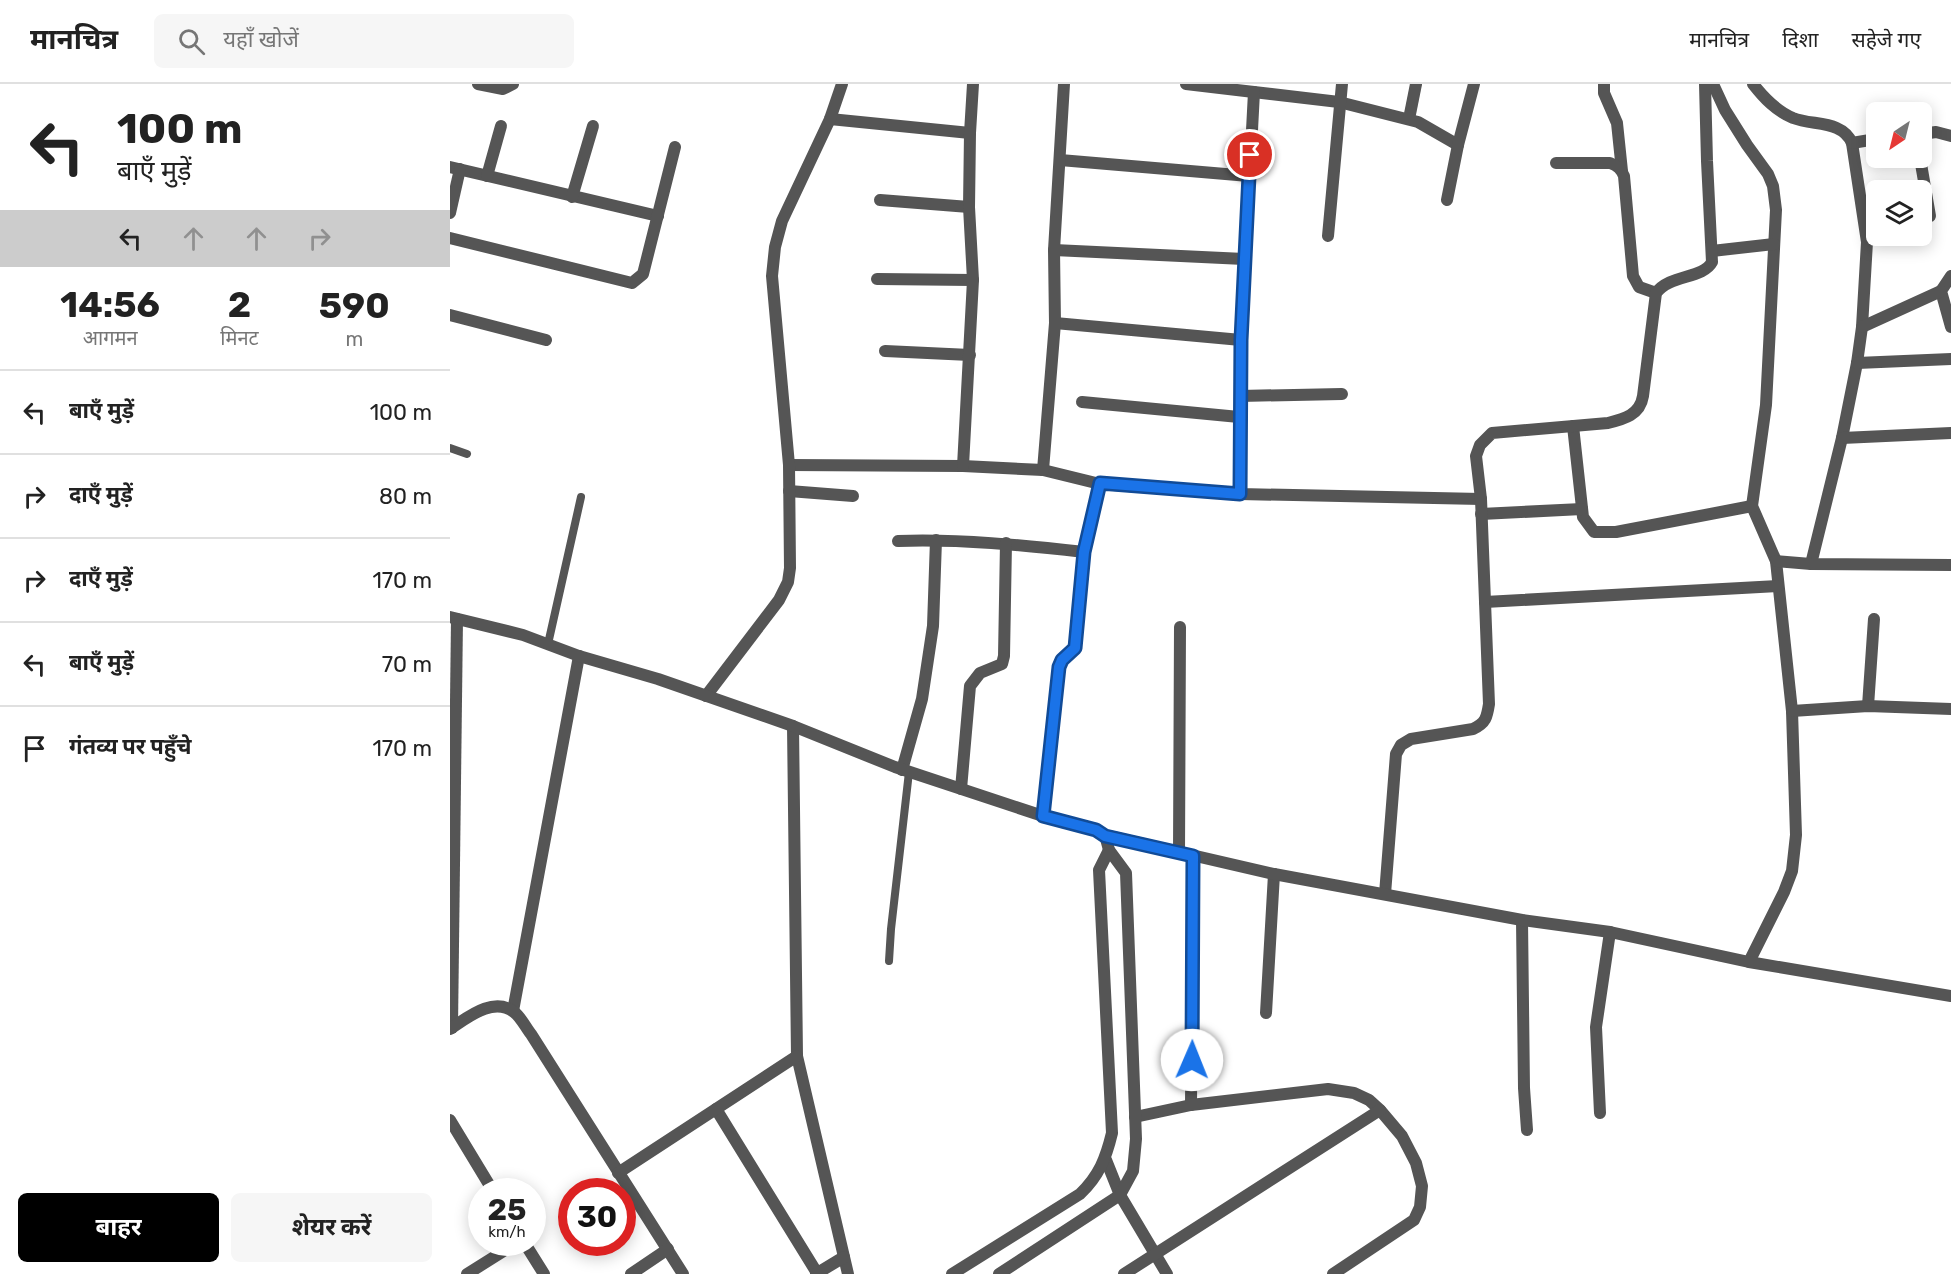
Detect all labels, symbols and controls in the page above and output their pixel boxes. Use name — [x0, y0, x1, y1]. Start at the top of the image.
search box — [154, 14, 574, 68]
text: मानचित्र — [30, 23, 118, 56]
icon: search — [175, 25, 208, 58]
text: यहाँ खोजें — [223, 26, 299, 53]
text: मानचित्र — [1689, 27, 1749, 52]
text: दिशा — [1782, 27, 1818, 52]
text: सहेजे गए — [1851, 27, 1921, 52]
north arrow — [1866, 102, 1932, 168]
map controls — [1866, 102, 1932, 246]
text: 100 m — [117, 104, 242, 154]
icon: left — [18, 108, 96, 186]
pin — [1224, 129, 1275, 180]
icon: arrive — [1233, 138, 1266, 171]
text: बाएँ मुड़ें — [117, 155, 192, 187]
button: layers — [1866, 180, 1932, 246]
icon: left — [114, 222, 147, 255]
icon: ahead — [177, 222, 210, 255]
icon: ahead — [240, 222, 273, 255]
icon: right — [303, 222, 336, 255]
text: 14:56 — [60, 283, 160, 326]
text: 2 — [228, 283, 251, 326]
text: 590 — [319, 284, 390, 327]
text: आगमन — [83, 326, 138, 350]
text: मिनट — [220, 326, 259, 350]
text: m — [345, 327, 363, 351]
icon: left — [18, 396, 51, 429]
text: बाएँ मुड़ें — [69, 397, 134, 424]
text: 100 m — [370, 399, 432, 426]
icon: right — [18, 480, 51, 513]
text: दाएँ मुड़ें — [69, 481, 133, 508]
text: 80 m — [379, 483, 432, 510]
icon: right — [18, 564, 51, 597]
text: दाएँ मुड़ें — [69, 565, 133, 592]
text: 170 m — [372, 567, 432, 594]
icon: left — [18, 648, 51, 681]
text: बाएँ मुड़ें — [69, 649, 134, 676]
text: 70 m — [382, 651, 432, 678]
icon: arrive — [18, 732, 51, 765]
text: गंतव्य पर पहुँचे — [69, 733, 191, 760]
text: 170 m — [372, 735, 432, 762]
position arrow — [1160, 1028, 1224, 1092]
speed limit sign: 30 — [558, 1178, 636, 1256]
text: 25 — [488, 1192, 526, 1228]
button: बाहर — [18, 1193, 219, 1262]
button: शेयर करें — [231, 1193, 432, 1262]
text: km/h — [488, 1223, 526, 1241]

